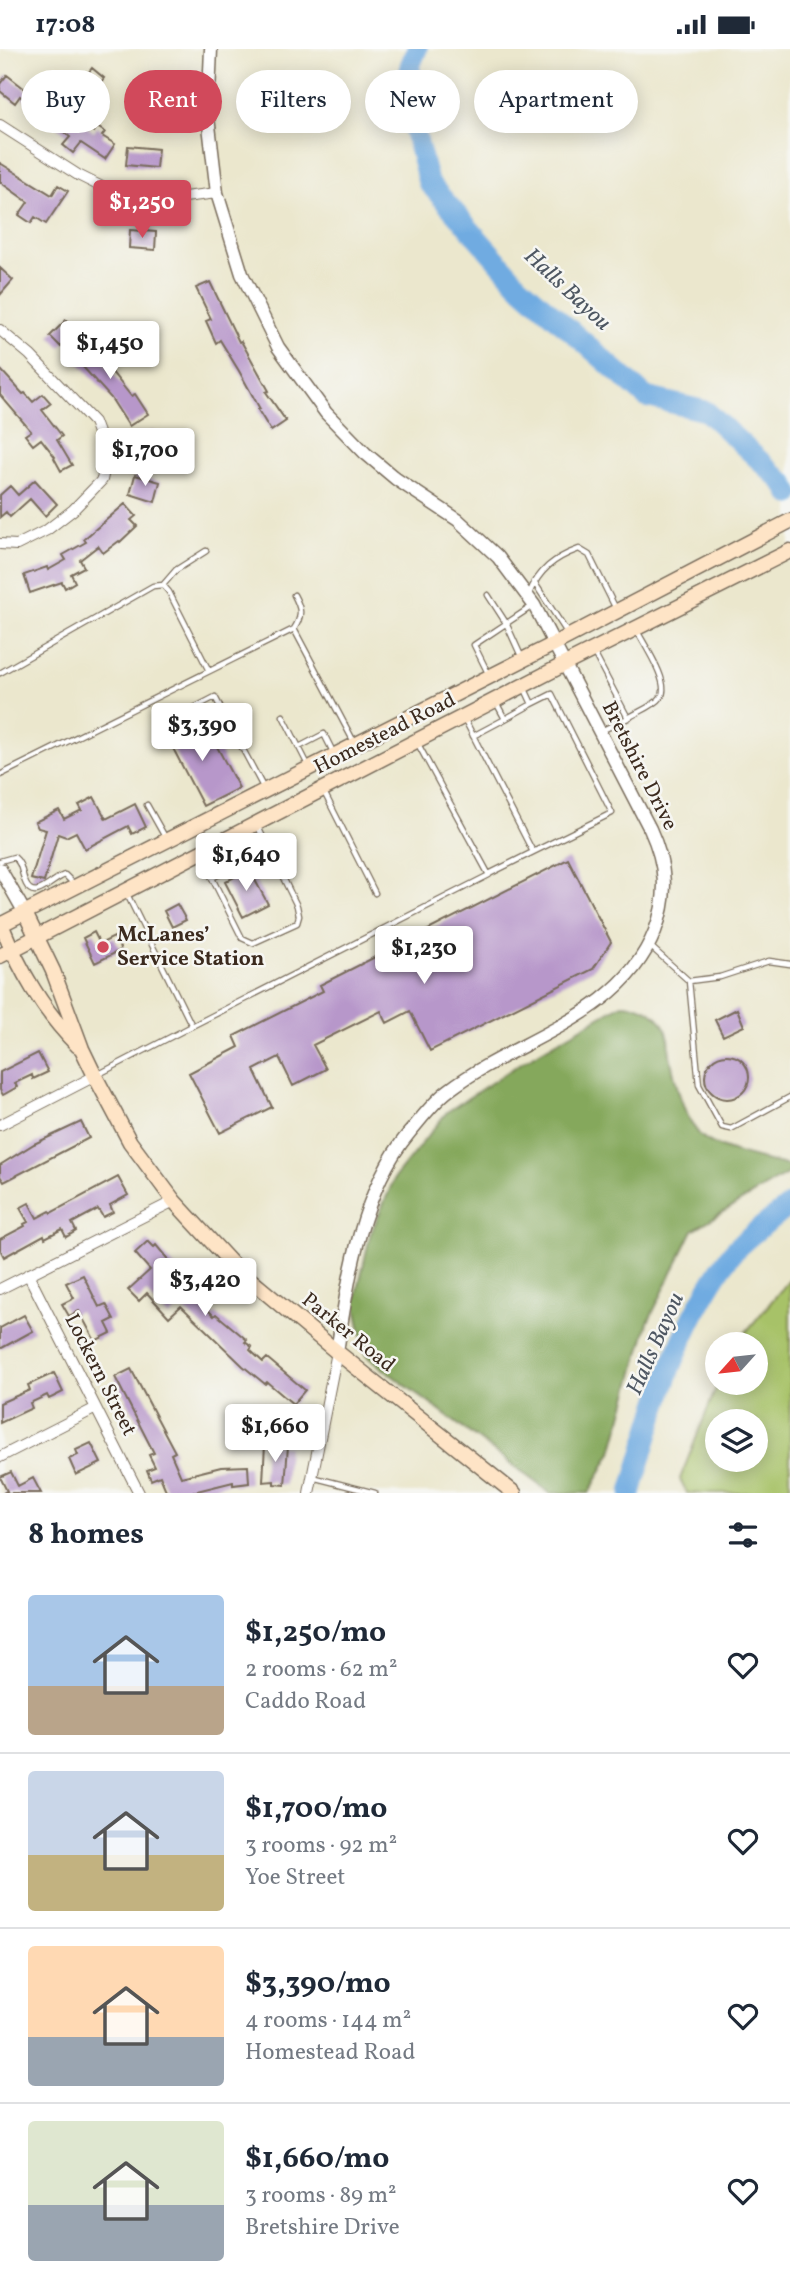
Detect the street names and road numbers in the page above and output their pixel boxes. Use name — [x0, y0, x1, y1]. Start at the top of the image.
street label: Homestead Road — [309, 686, 461, 782]
street label: Bretshire Drive — [594, 696, 684, 836]
street label: Parker Road — [295, 1286, 401, 1380]
street label: Lockern Street — [57, 1309, 143, 1441]

